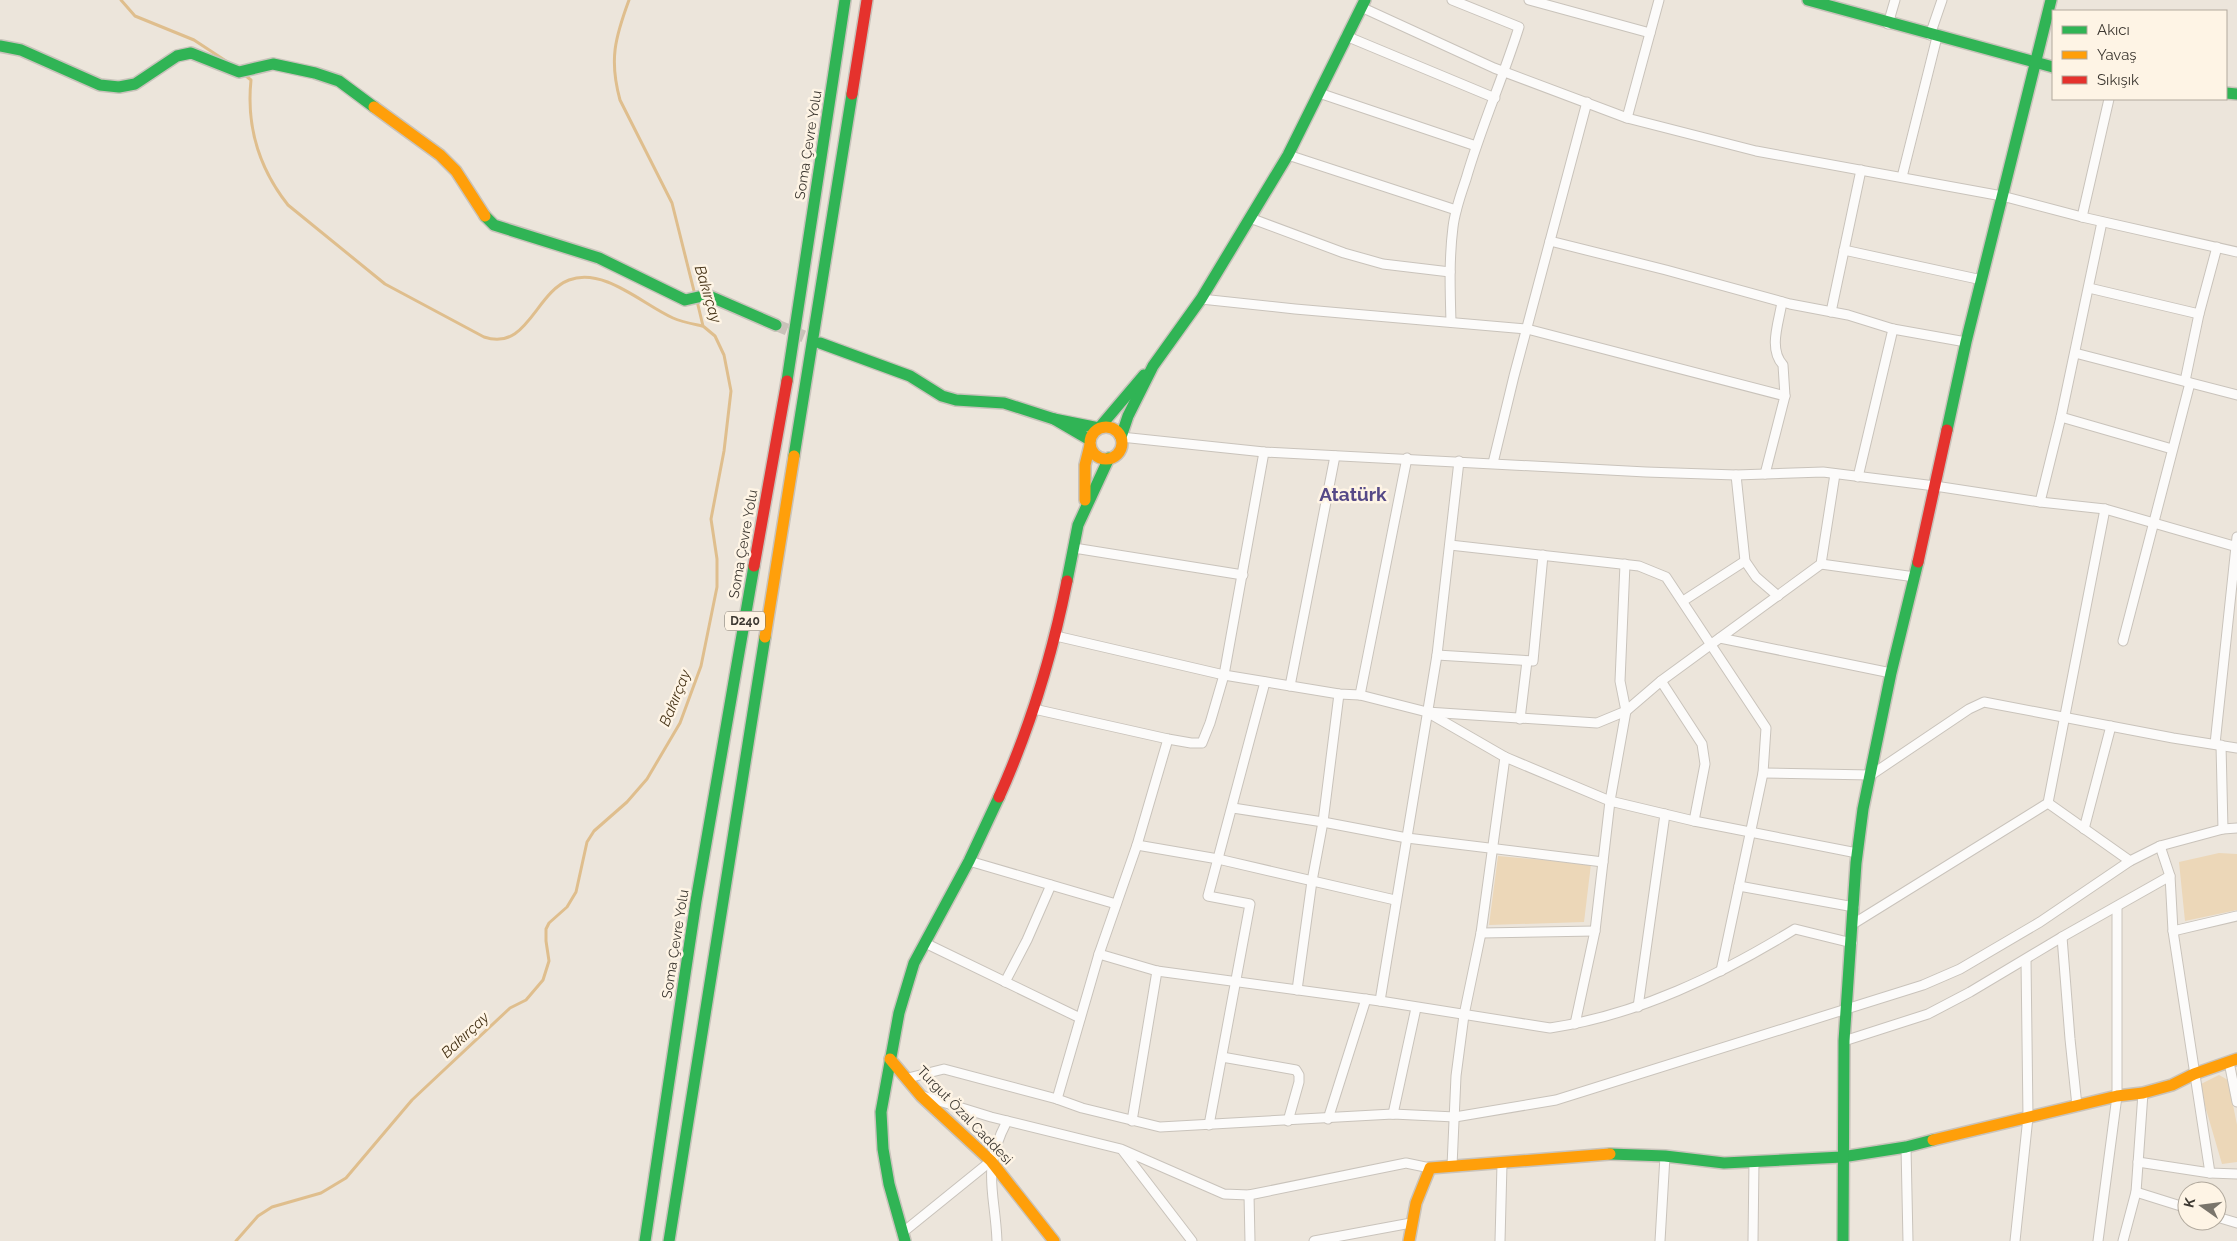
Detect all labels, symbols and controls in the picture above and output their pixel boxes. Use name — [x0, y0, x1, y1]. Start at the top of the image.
legend — [2052, 10, 2227, 100]
text: Akıcı — [2097, 21, 2130, 39]
text: Yavaş — [2097, 46, 2137, 64]
text: Sıkışık — [2097, 71, 2139, 89]
street label: Soma Çevre Yolu — [791, 89, 825, 201]
water label: Bakırçay — [691, 263, 725, 325]
district label: Atatürk — [1319, 483, 1387, 505]
street label: Soma Çevre Yolu — [726, 488, 760, 600]
road number: D240 — [725, 612, 765, 630]
water label: Bakırçay — [656, 667, 695, 729]
street label: Soma Çevre Yolu — [658, 888, 692, 1000]
water label: Bakırçay — [437, 1008, 493, 1062]
street label: Turgut Özal Caddesi — [914, 1061, 1017, 1167]
north arrow — [2177, 1181, 2227, 1231]
text: K — [2180, 1196, 2198, 1209]

